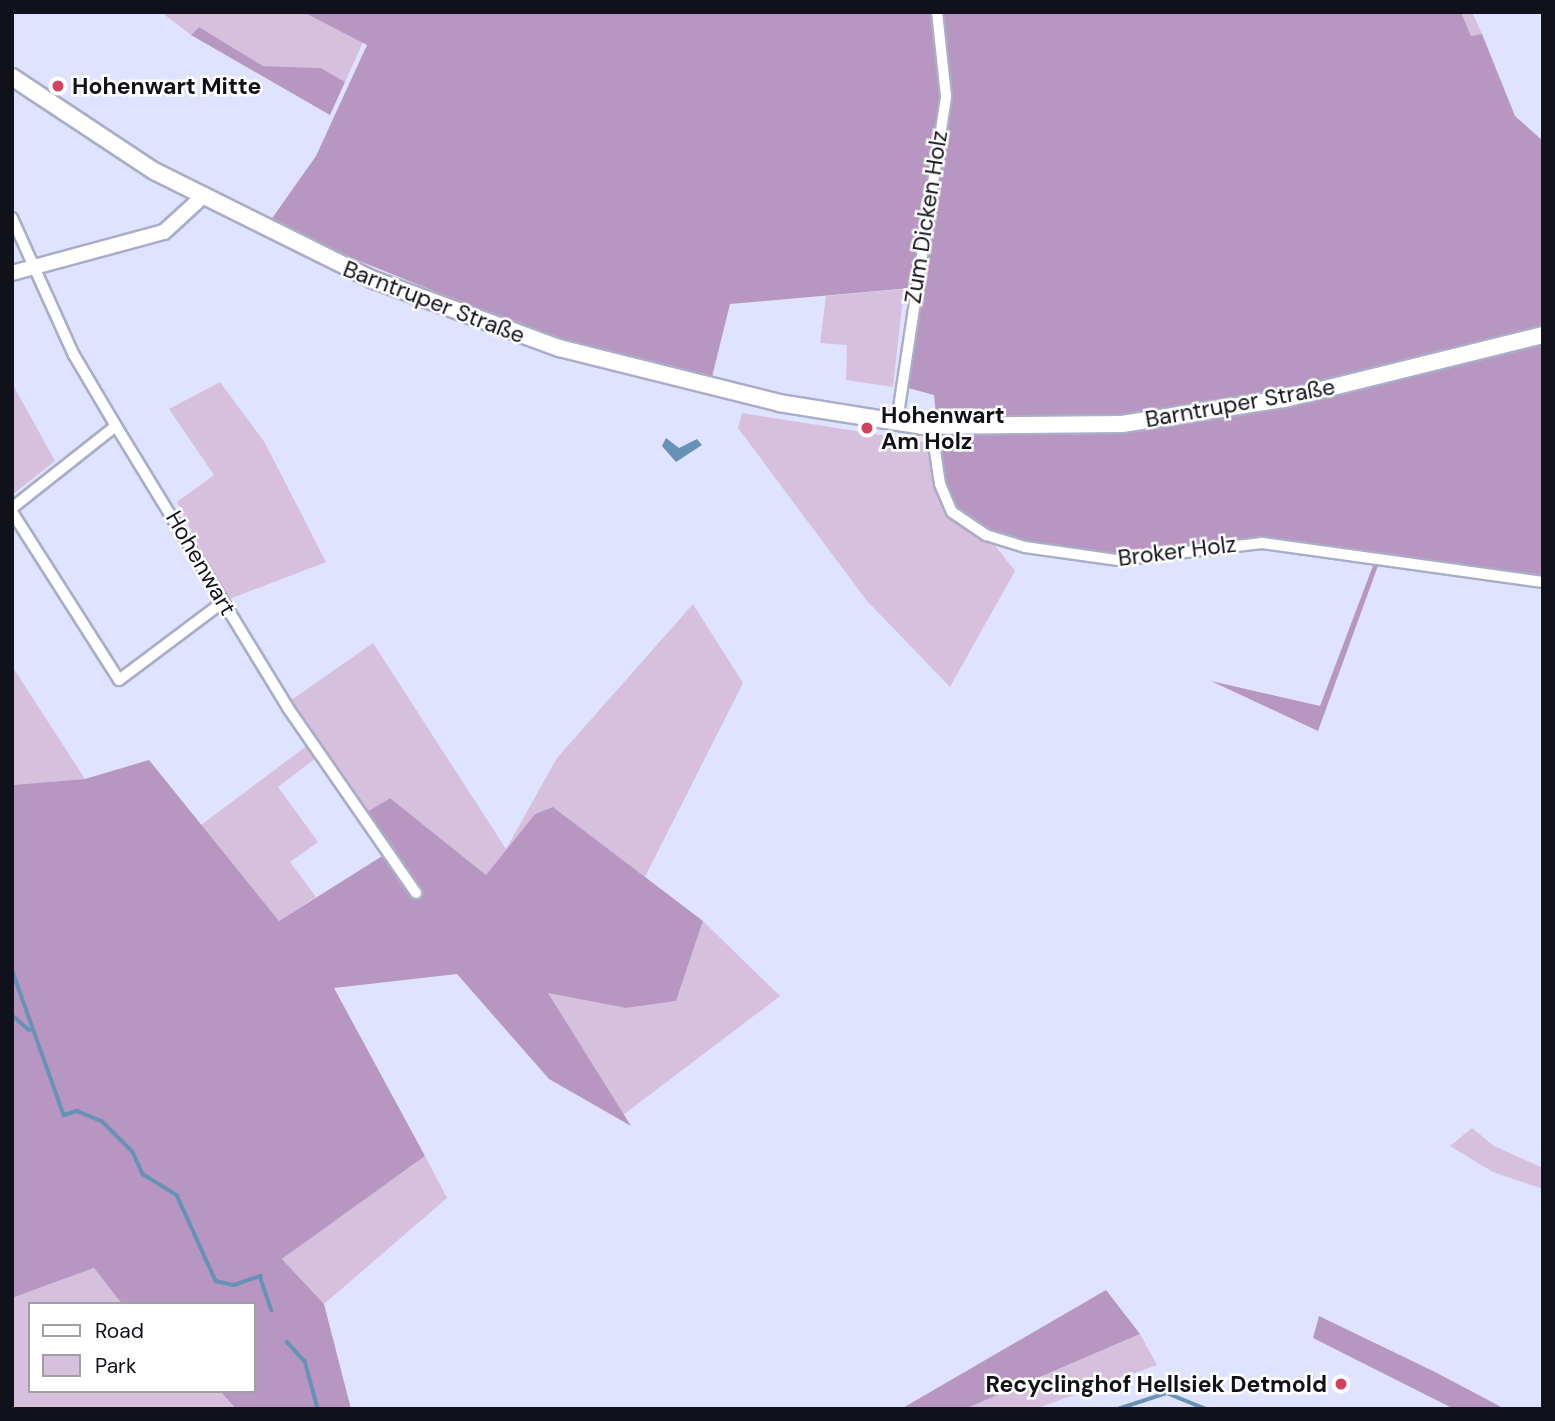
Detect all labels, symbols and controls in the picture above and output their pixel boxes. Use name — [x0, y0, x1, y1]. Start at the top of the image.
place label: Hohenwart Mitte — [72, 72, 261, 100]
marker: Hohenwart Mitte — [50, 78, 66, 94]
street label: Zum Dicken Holz — [899, 128, 953, 306]
street label: Barntruper Straße — [339, 255, 529, 349]
street label: Barntruper Straße — [1143, 373, 1337, 433]
place label: Hohenwart Am Holz — [881, 401, 1005, 455]
marker: Hohenwart Am Holz — [859, 420, 875, 436]
street label: Hohenwart — [160, 506, 242, 620]
street label: Broker Holz — [1116, 530, 1238, 572]
legend — [28, 1302, 256, 1393]
text: Road — [95, 1317, 144, 1345]
text: Park — [95, 1352, 136, 1380]
place label: Recyclinghof Hellsiek Detmold — [986, 1370, 1327, 1398]
marker: Recyclinghof Hellsiek Detmold — [1333, 1376, 1349, 1392]

